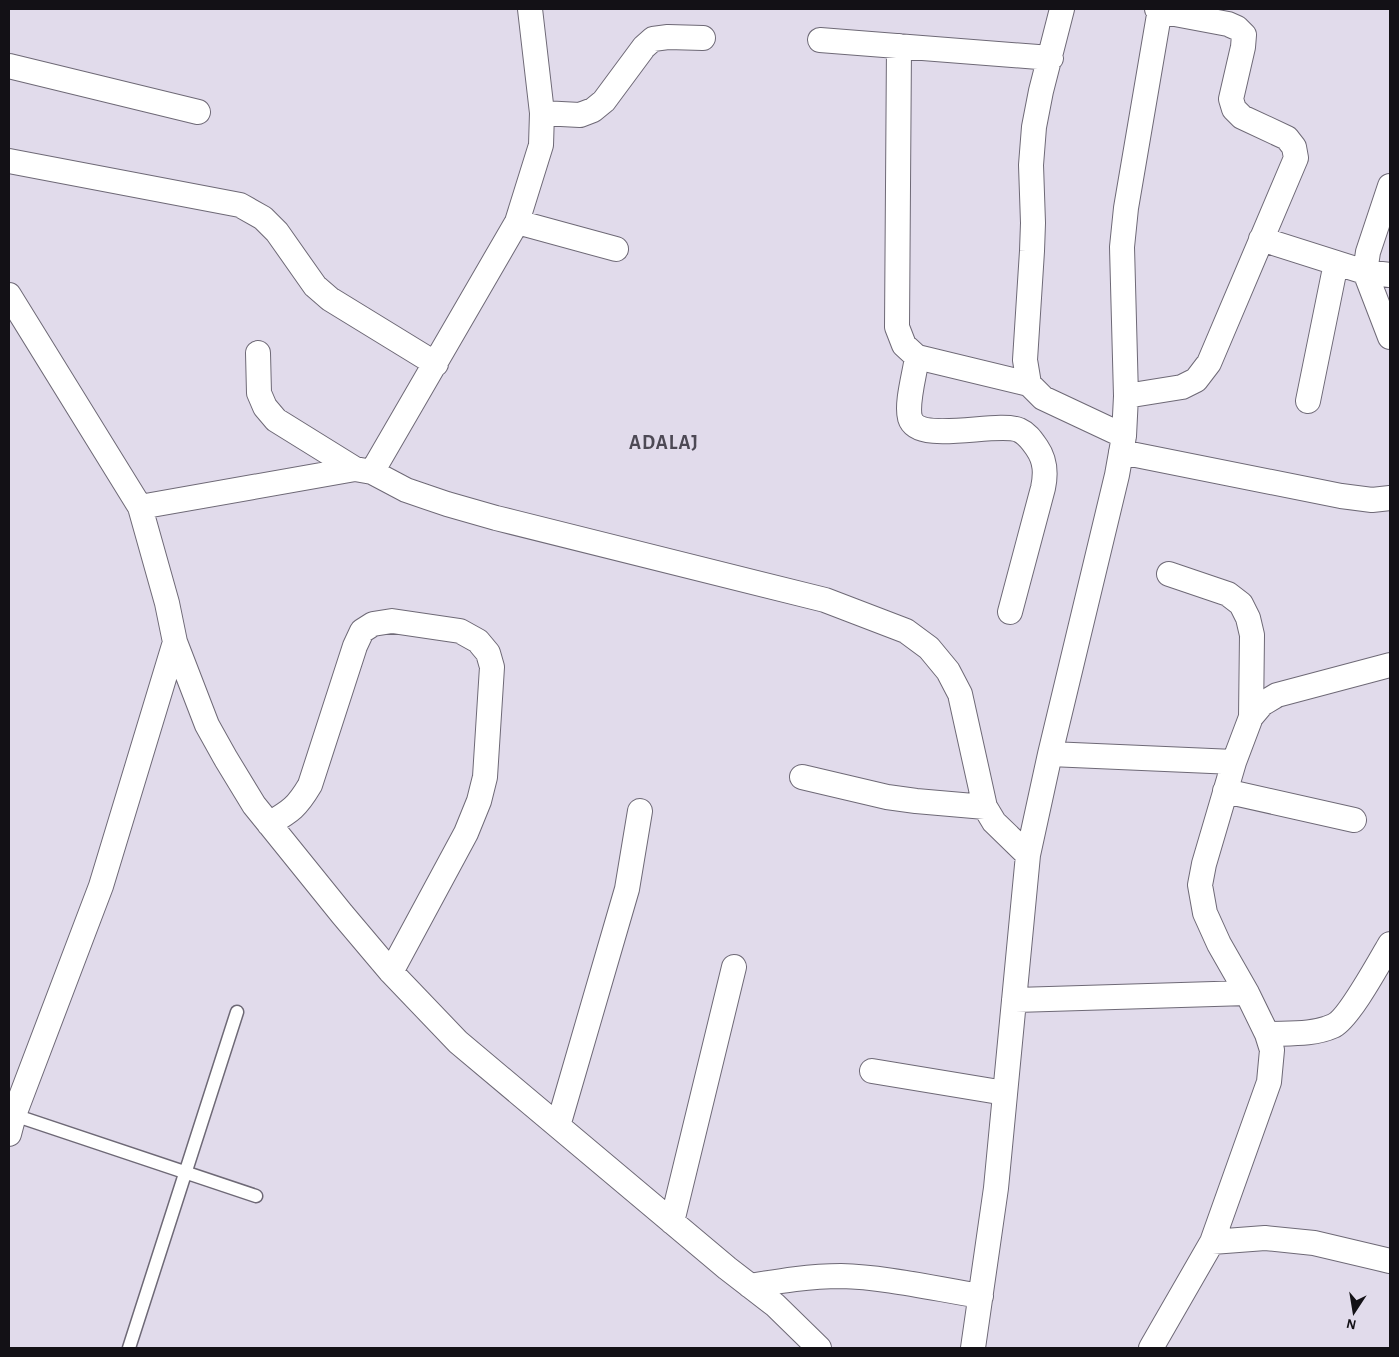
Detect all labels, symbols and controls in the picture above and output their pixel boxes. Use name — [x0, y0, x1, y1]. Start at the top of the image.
district label: ADALAJ — [629, 433, 699, 453]
north arrow — [1329, 1287, 1379, 1337]
text: N — [1345, 1316, 1358, 1332]

